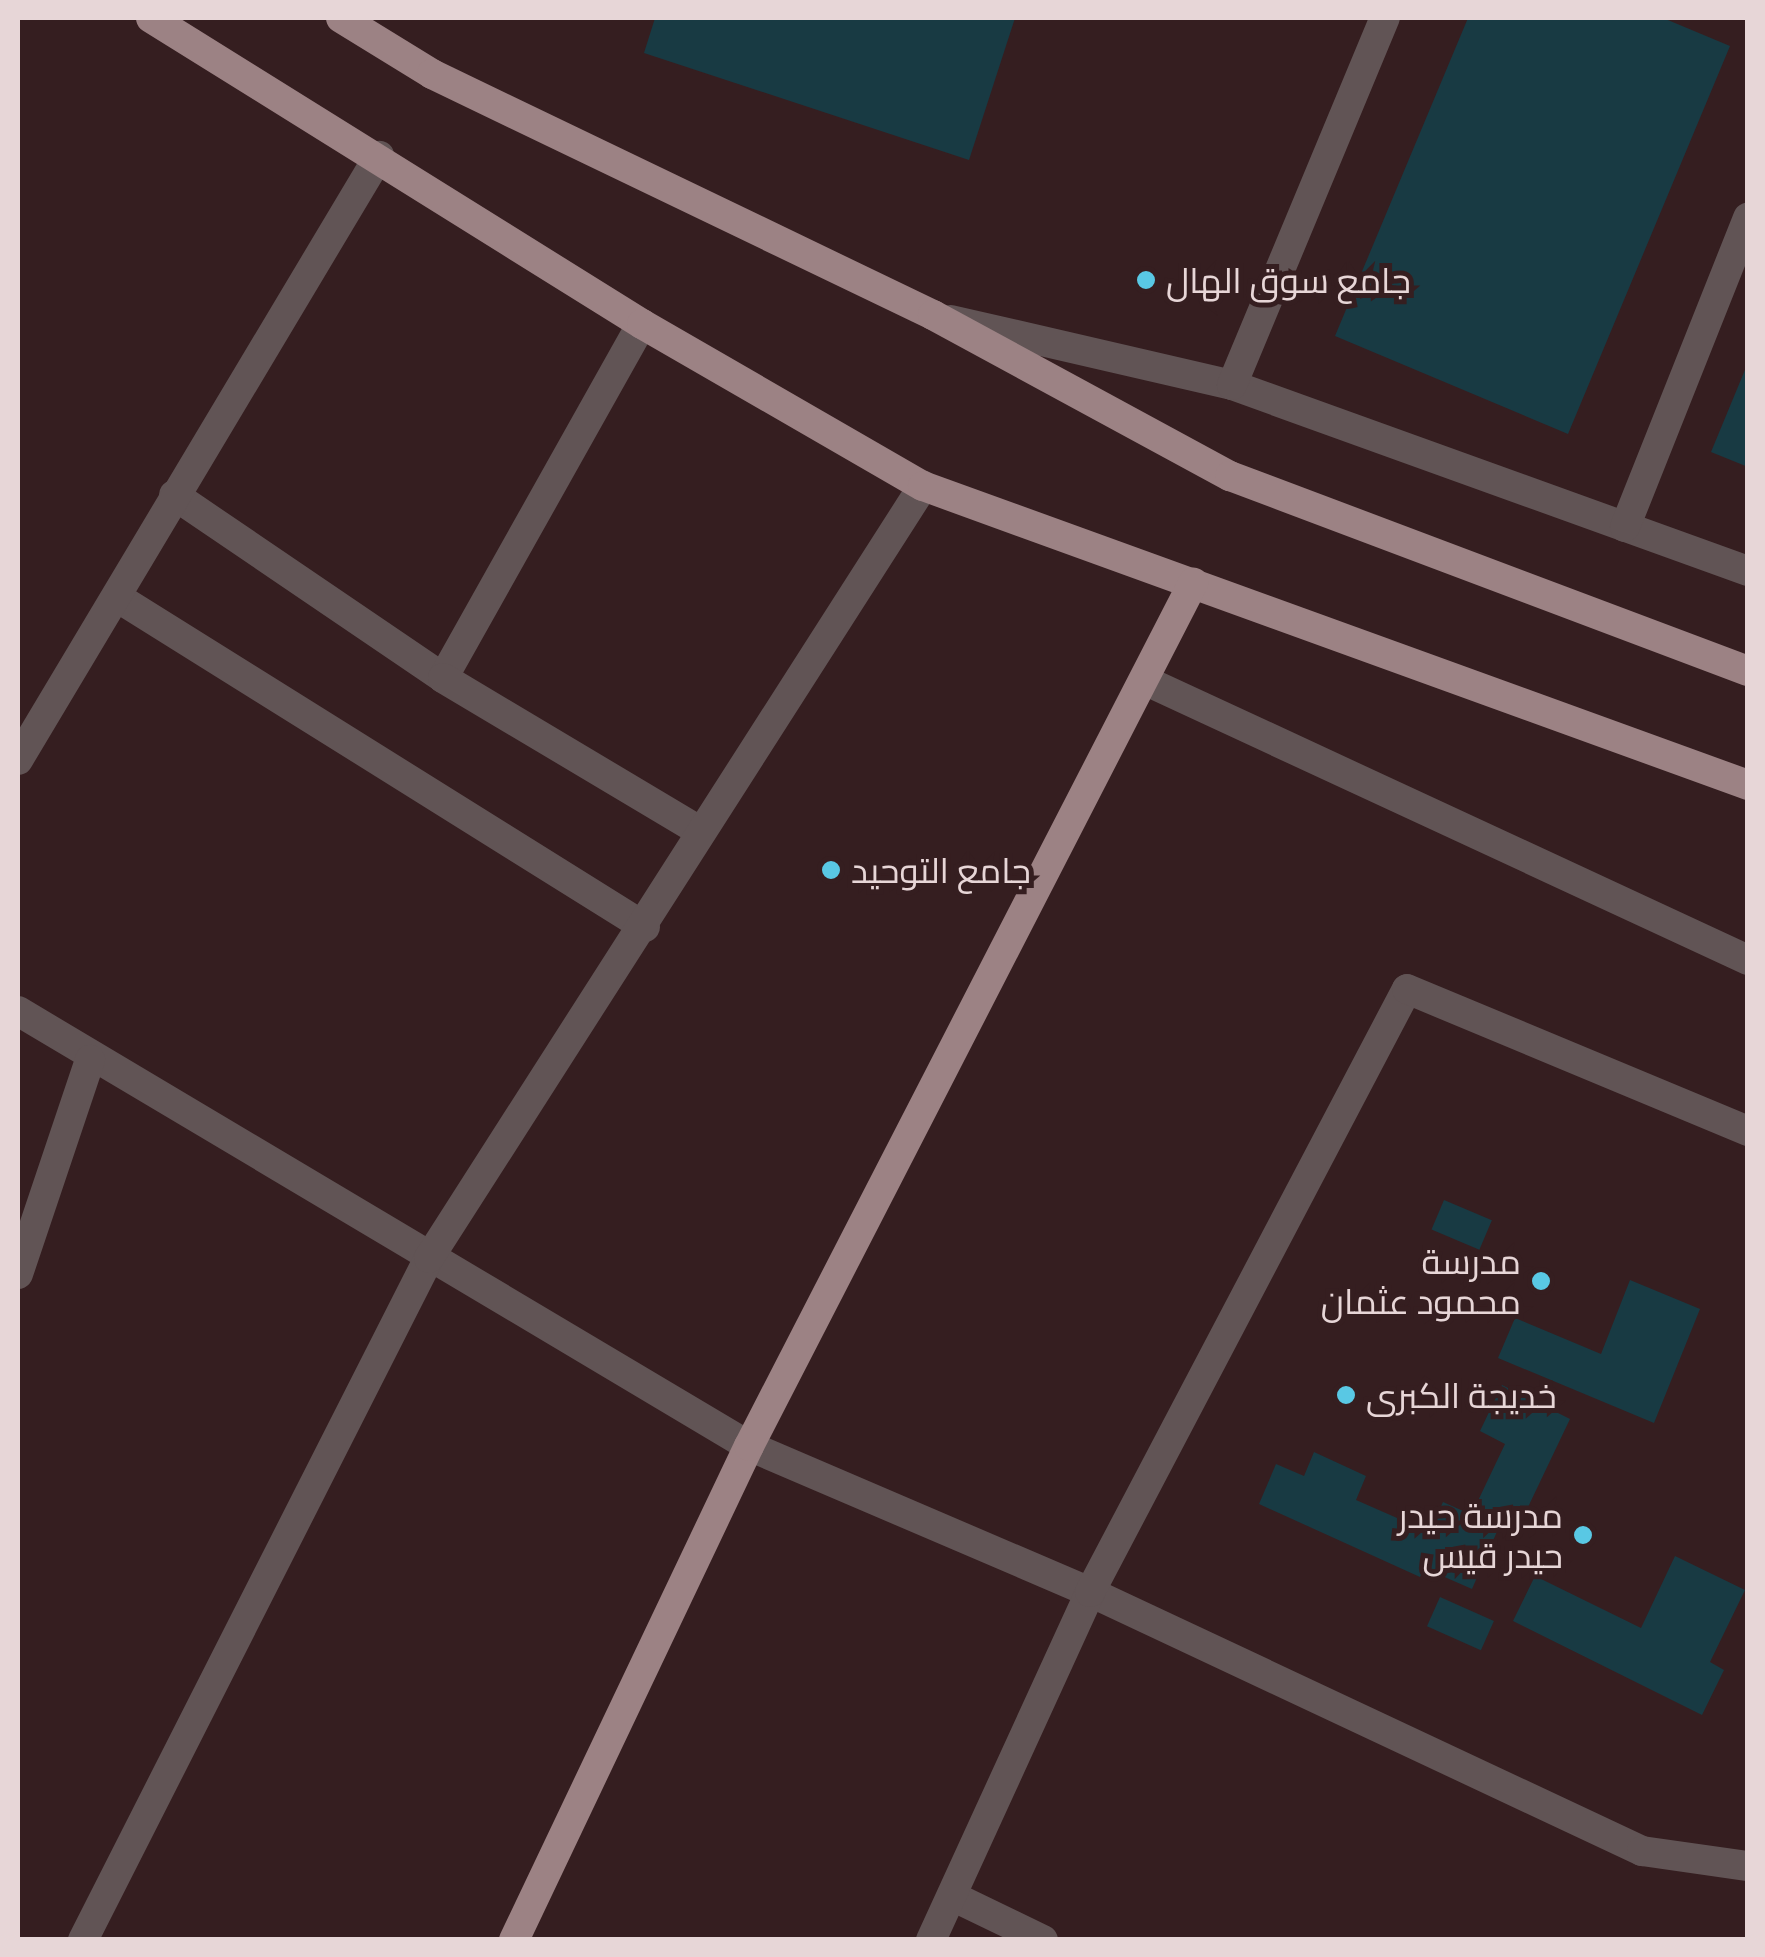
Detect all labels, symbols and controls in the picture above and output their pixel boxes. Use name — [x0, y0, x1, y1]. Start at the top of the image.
place label: جامع سوق الهال — [1166, 259, 1411, 301]
marker: جامع سوق الهال — [1135, 269, 1157, 291]
place label: جامع التوحيد — [851, 849, 1031, 891]
marker: جامع التوحيد — [820, 859, 842, 881]
place label: مدرسة محمود عثمان — [1321, 1240, 1521, 1322]
marker: مدرسة محمود عثمان — [1530, 1270, 1552, 1292]
place label: خديجة الكبرى — [1366, 1374, 1557, 1416]
marker: خديجة الكبرى — [1335, 1384, 1357, 1406]
place label: مدرسة حيدر حيدر قيس — [1398, 1494, 1563, 1576]
marker: مدرسة حيدر حيدر قيس — [1572, 1524, 1594, 1546]

